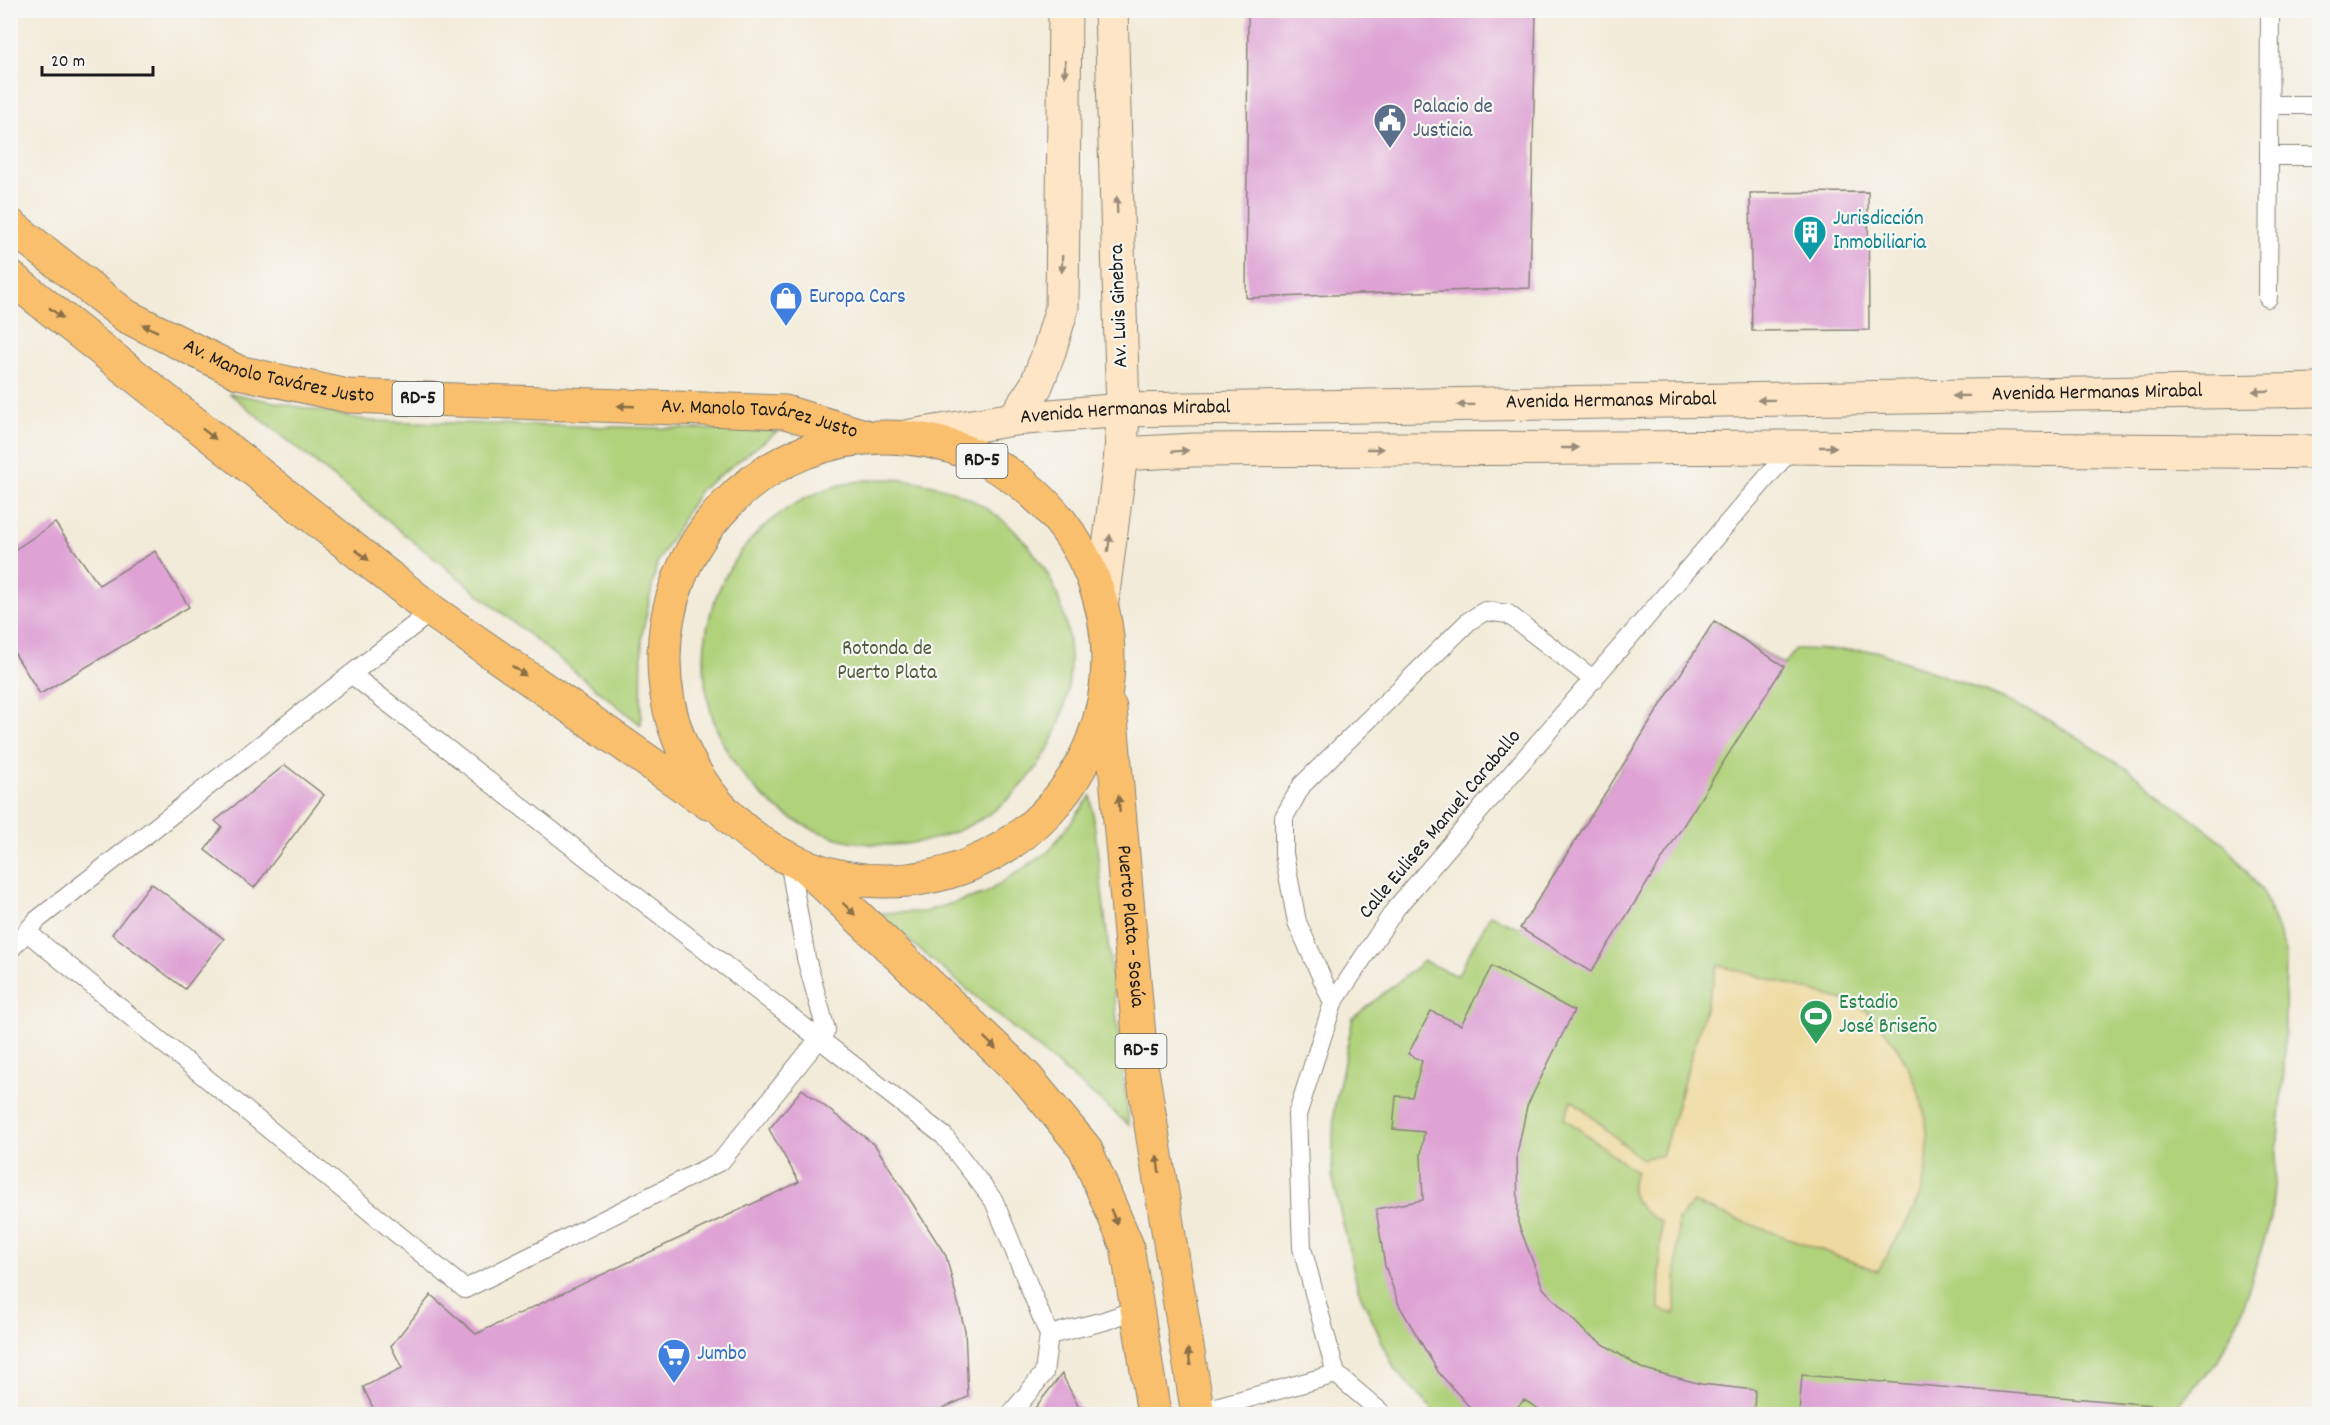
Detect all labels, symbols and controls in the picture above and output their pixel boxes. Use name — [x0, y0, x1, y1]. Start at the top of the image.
scale bar — [42, 39, 153, 77]
text: 20 m — [51, 50, 85, 75]
one-way arrow — [1060, 59, 1070, 78]
place label: Palacio de Justicia — [1413, 93, 1493, 147]
public building icon: Palacio de Justicia — [1372, 102, 1408, 149]
one-way arrow — [1112, 195, 1122, 214]
place label: Jurisdicción Inmobiliaria — [1833, 205, 1927, 259]
building icon: Jurisdicción Inmobiliaria — [1792, 214, 1828, 261]
street label: Av. Luis Ginebra — [1103, 242, 1137, 368]
one-way arrow — [1057, 254, 1067, 273]
shop icon: Europa Cars — [768, 280, 804, 327]
place label: Europa Cars — [809, 283, 906, 313]
one-way arrow — [49, 307, 64, 319]
one-way arrow — [141, 324, 158, 333]
street label: Av. Manolo Tavárez Justo — [177, 332, 375, 412]
street label: Avenida Hermanas Mirabal — [1991, 377, 2203, 410]
road number: RD-5 — [392, 382, 444, 416]
street label: Avenida Hermanas Mirabal — [1506, 385, 1717, 419]
one-way arrow — [2252, 386, 2271, 396]
one-way arrow — [1952, 391, 1971, 401]
street label: Av. Manolo Tavárez Justo — [661, 392, 861, 448]
street label: Avenida Hermanas Mirabal — [1019, 393, 1231, 433]
one-way arrow — [1757, 395, 1776, 404]
one-way arrow — [1457, 400, 1476, 410]
one-way arrow — [616, 402, 635, 411]
one-way arrow — [201, 428, 217, 441]
one-way arrow — [1560, 443, 1579, 453]
one-way arrow — [1818, 443, 1837, 452]
road number: RD-5 — [956, 444, 1008, 478]
one-way arrow — [1365, 444, 1384, 454]
one-way arrow — [1170, 446, 1189, 455]
one-way arrow — [1105, 534, 1114, 553]
one-way arrow — [354, 549, 370, 562]
park label: Rotonda de Puerto Plata — [837, 635, 938, 689]
one-way arrow — [510, 665, 526, 677]
street label: Calle Eulises Manuel Caraballo — [1353, 724, 1529, 926]
one-way arrow — [1114, 794, 1123, 813]
street label: Puerto Plata - Sosúa — [1107, 844, 1151, 1010]
one-way arrow — [842, 901, 856, 915]
place label: Estadio José Briseño — [1839, 989, 1937, 1043]
sports icon: Estadio José Briseño — [1798, 998, 1834, 1045]
road number: RD-5 — [1116, 1034, 1166, 1068]
one-way arrow — [983, 1036, 997, 1050]
one-way arrow — [1153, 1155, 1162, 1174]
one-way arrow — [1109, 1208, 1119, 1226]
supermarket icon: Jumbo — [656, 1337, 692, 1384]
place label: Jumbo — [697, 1340, 747, 1370]
one-way arrow — [1184, 1347, 1193, 1366]

